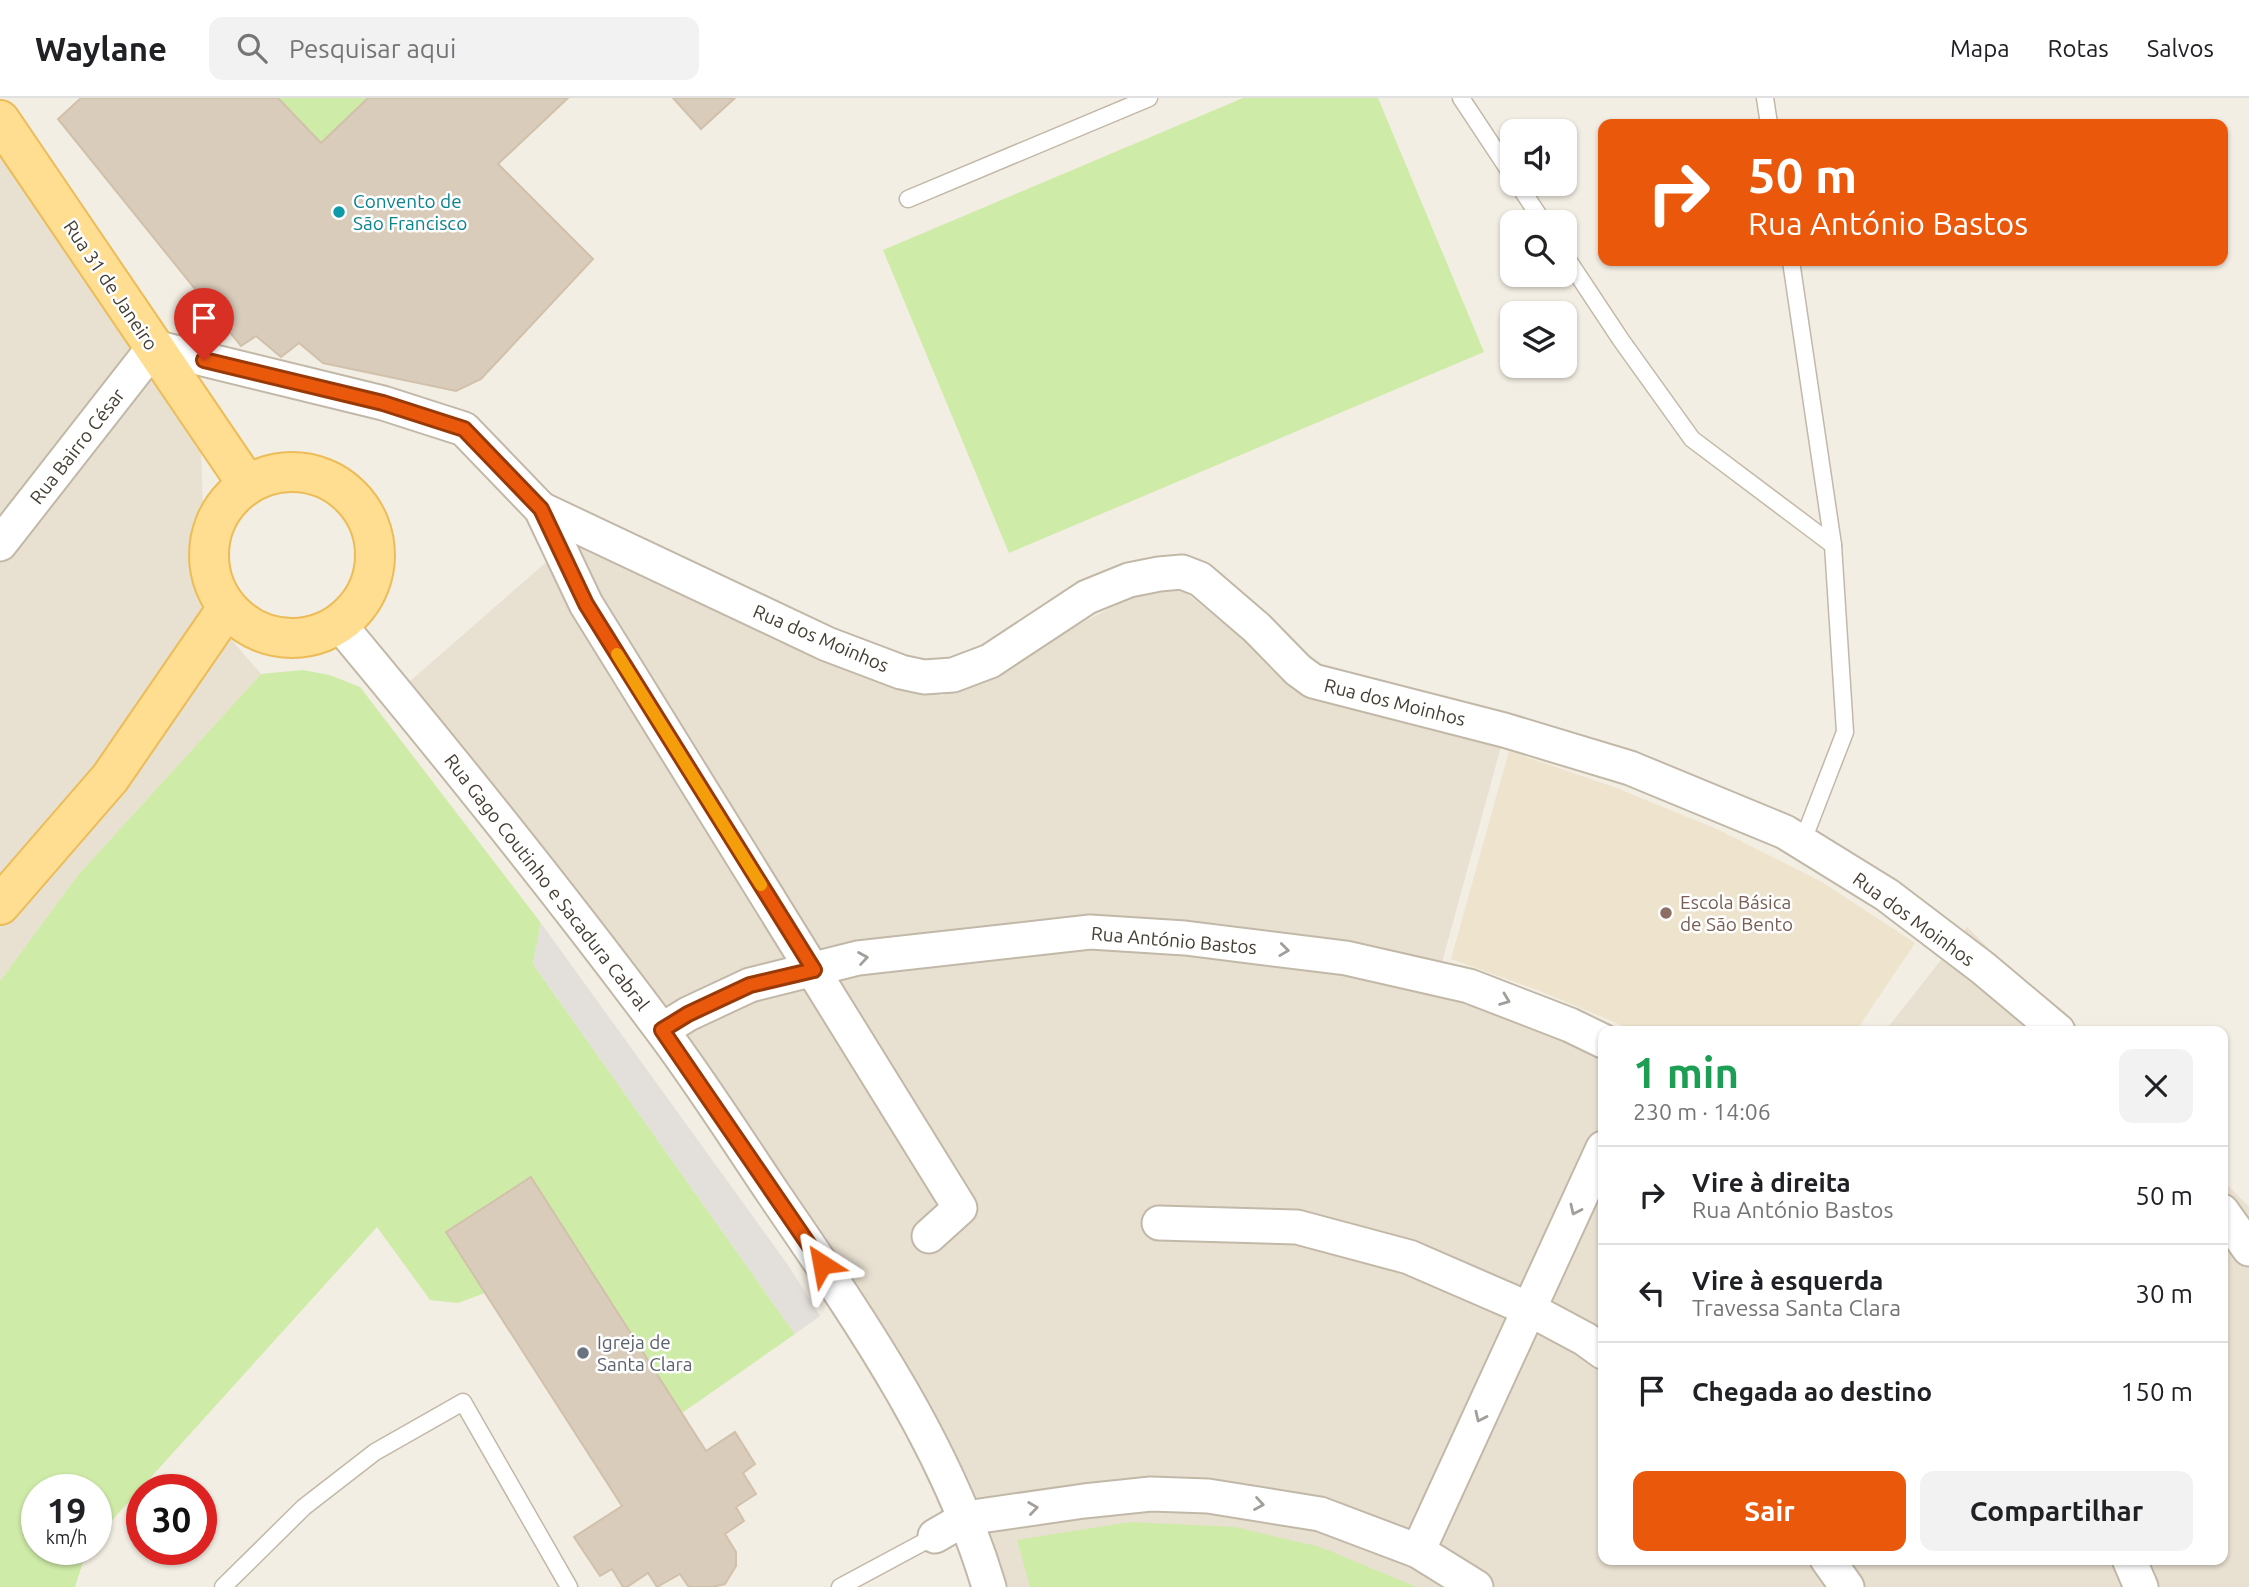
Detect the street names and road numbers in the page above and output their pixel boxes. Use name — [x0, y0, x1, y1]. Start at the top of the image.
street label: Rua 31 de Janeiro — [59, 216, 163, 354]
street label: Rua Bairro César — [25, 384, 129, 508]
street label: Rua dos Moinhos — [750, 600, 892, 676]
street label: Rua dos Moinhos — [1322, 674, 1468, 730]
street label: Rua Gago Coutinho e Sacadura Cabral — [440, 749, 654, 1015]
street label: Rua dos Moinhos — [1849, 868, 1979, 970]
street label: Rua António Bastos — [1090, 922, 1258, 958]

